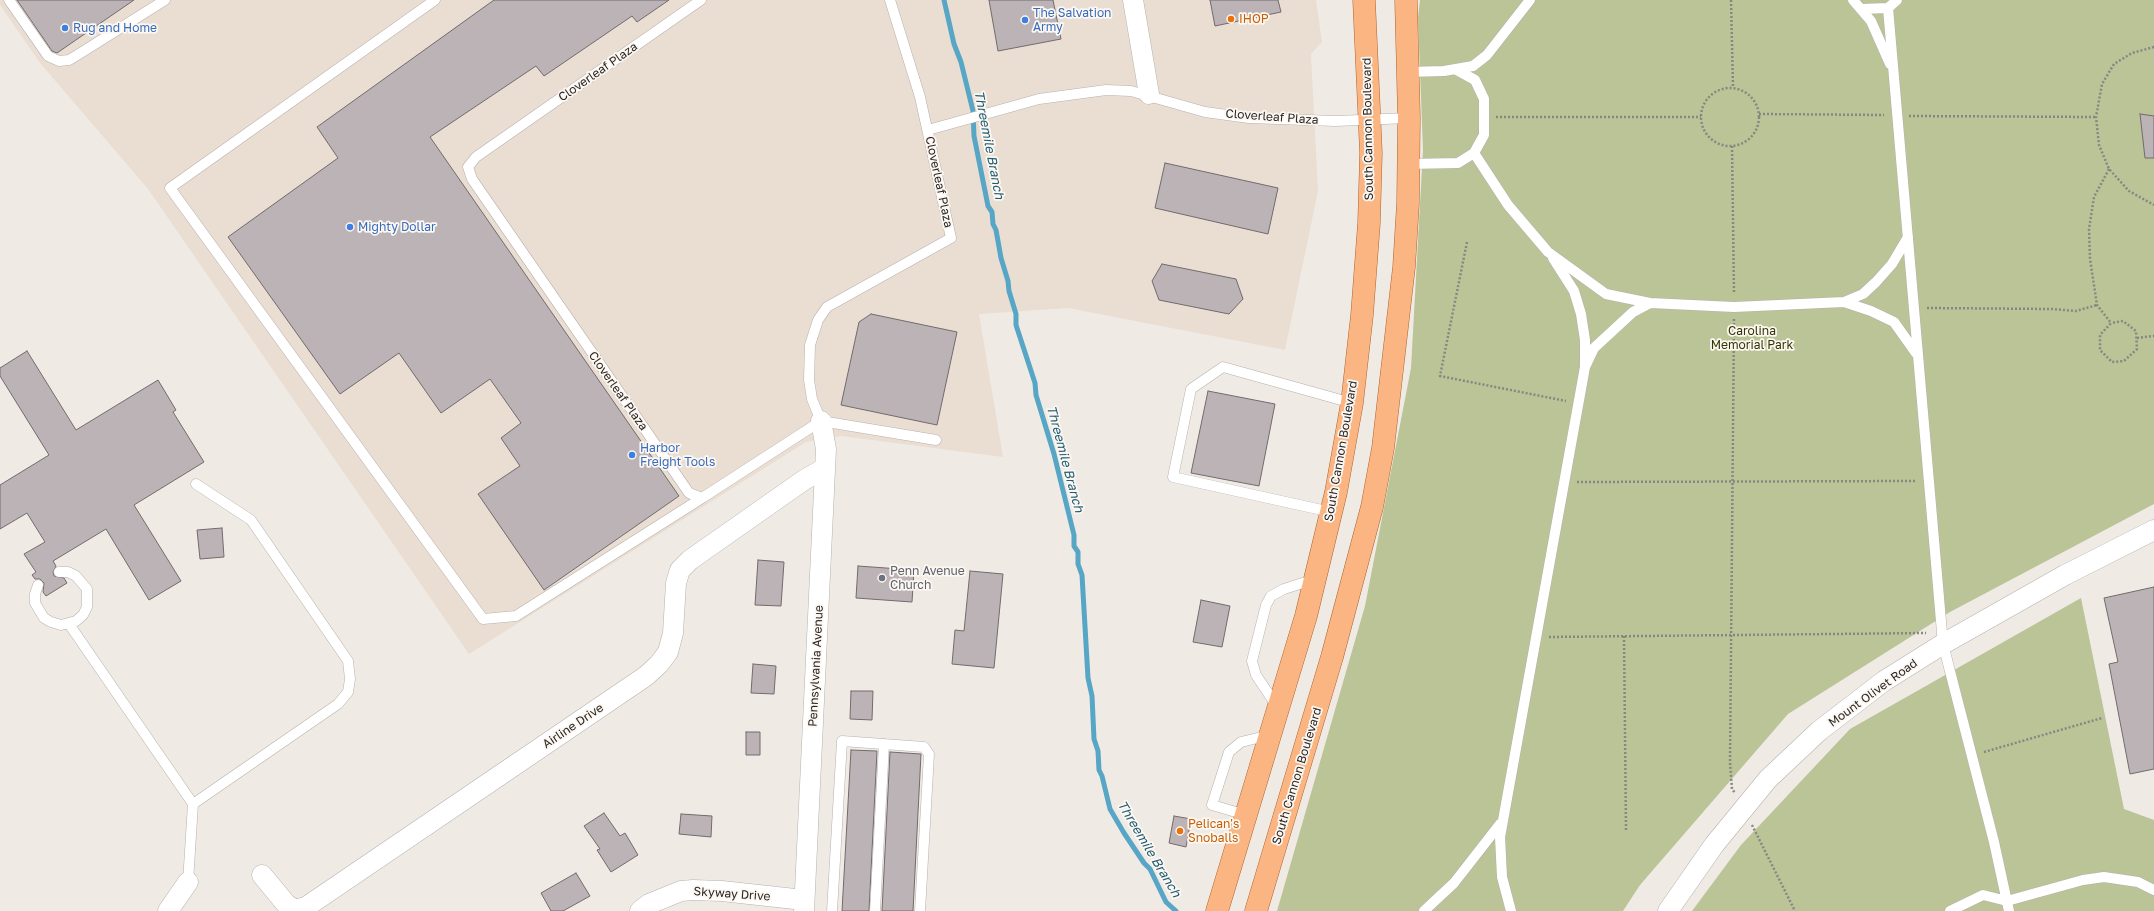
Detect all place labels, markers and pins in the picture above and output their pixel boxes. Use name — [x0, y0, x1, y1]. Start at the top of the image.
place label: The Salvation Army — [1033, 6, 1111, 34]
place label: IHOP — [1239, 12, 1269, 26]
marker: IHOP — [1226, 14, 1236, 24]
marker: The Salvation Army — [1020, 15, 1030, 25]
place label: Rug and Home — [73, 21, 157, 35]
marker: Rug and Home — [60, 23, 70, 33]
place label: Mighty Dollar — [358, 220, 436, 234]
marker: Mighty Dollar — [345, 222, 355, 232]
place label: Harbor Freight Tools — [640, 441, 715, 469]
marker: Harbor Freight Tools — [627, 450, 637, 460]
place label: Penn Avenue Church — [890, 564, 965, 592]
marker: Penn Avenue Church — [877, 573, 887, 583]
place label: Pelican's Snoballs — [1188, 817, 1239, 845]
marker: Pelican's Snoballs — [1175, 826, 1185, 836]

